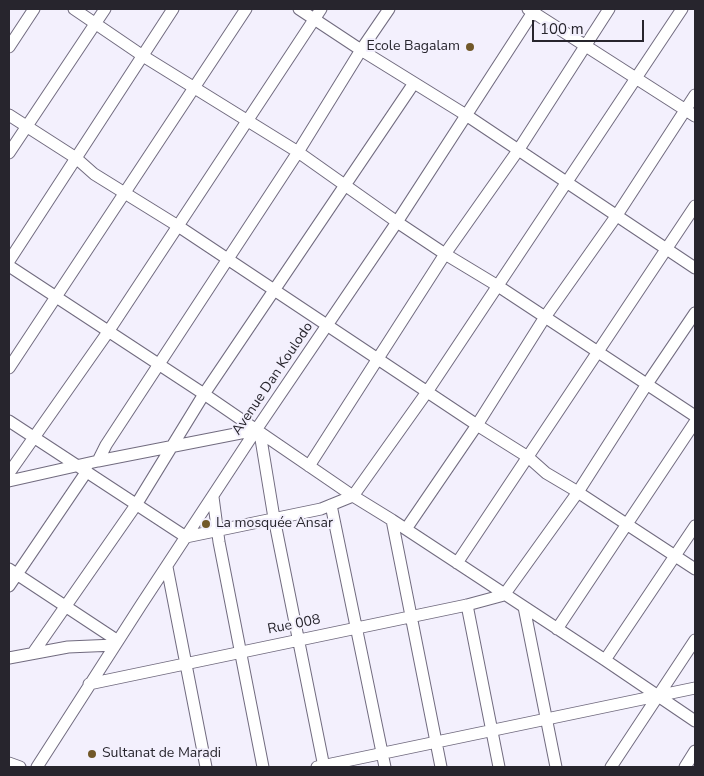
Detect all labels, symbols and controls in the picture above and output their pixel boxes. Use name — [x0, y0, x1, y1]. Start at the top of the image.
scale bar — [534, 10, 646, 42]
text: 100 m — [540, 19, 584, 39]
place label: Ecole Bagalam — [367, 39, 460, 55]
marker: Ecole Bagalam — [464, 41, 476, 53]
street label: Avenue Dan Koulodo — [229, 319, 317, 439]
place label: La mosquée Ansar — [216, 516, 333, 532]
marker: La mosquée Ansar — [200, 518, 212, 530]
street label: Rue 008 — [266, 612, 322, 638]
place label: Sultanat de Maradi — [102, 746, 221, 762]
marker: Sultanat de Maradi — [86, 748, 98, 760]

